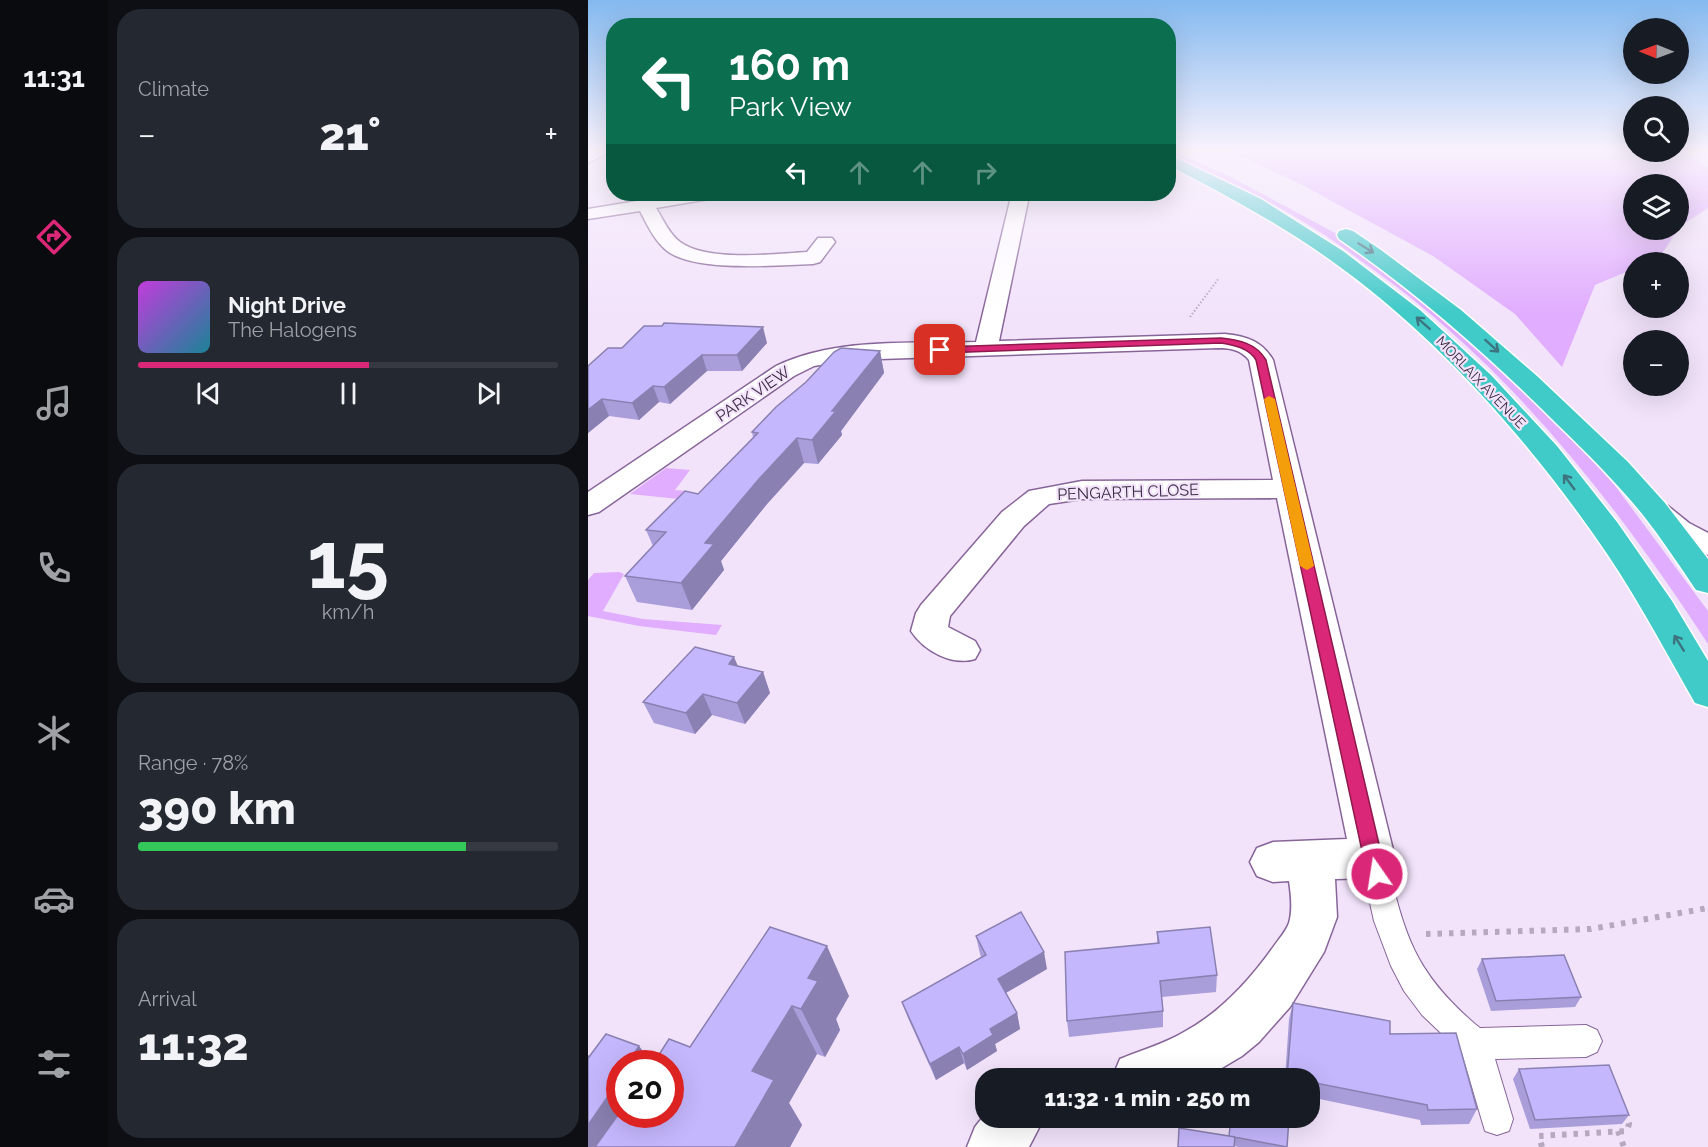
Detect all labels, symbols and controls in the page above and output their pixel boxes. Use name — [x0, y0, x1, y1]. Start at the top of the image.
north arrow — [1623, 18, 1689, 84]
map controls — [1623, 18, 1689, 396]
text: 160 m — [729, 41, 850, 90]
icon: left — [630, 42, 708, 120]
text: 11:31 — [23, 62, 85, 93]
text: Climate — [138, 77, 209, 101]
text: Park View — [729, 91, 852, 122]
button: search — [1623, 96, 1689, 162]
text: 21° — [319, 108, 381, 161]
text: − — [138, 115, 156, 154]
text: + — [544, 115, 558, 154]
icon: left — [780, 156, 813, 189]
icon: ahead — [843, 156, 876, 189]
icon: ahead — [906, 156, 939, 189]
icon: right — [969, 156, 1002, 189]
button: layers — [1623, 174, 1689, 240]
icon: directions — [33, 216, 75, 258]
one-way arrow — [1357, 242, 1374, 254]
button: + — [1623, 252, 1689, 318]
text: Night Drive — [228, 292, 346, 318]
one-way arrow — [1416, 316, 1431, 330]
text: The Halogens — [228, 318, 357, 342]
pin — [914, 324, 965, 375]
button: − — [1623, 330, 1689, 396]
icon: arrive — [923, 333, 956, 366]
street label: MORLAIX AVENUE — [1433, 333, 1529, 431]
one-way arrow — [1484, 339, 1499, 353]
street label: PARK VIEW — [712, 362, 794, 426]
icon: previous — [192, 377, 225, 410]
icon: pause — [332, 377, 365, 410]
icon: next — [472, 377, 505, 410]
icon: music — [33, 382, 75, 424]
one-way arrow — [1563, 474, 1576, 490]
street label: PENGARTH CLOSE — [1057, 480, 1199, 504]
text: 15 — [307, 515, 389, 606]
icon: phone — [33, 547, 75, 589]
text: km/h — [322, 600, 374, 624]
one-way arrow — [1672, 635, 1684, 652]
icon: climate — [33, 712, 75, 754]
text: Range · 78% — [138, 751, 248, 775]
text: 390 km — [138, 782, 296, 835]
position arrow — [1345, 842, 1409, 906]
icon: car — [33, 878, 75, 920]
text: Arrival — [138, 987, 197, 1011]
text: 11:32 — [138, 1018, 249, 1071]
icon: filters — [33, 1043, 75, 1085]
speed limit sign: 20 — [606, 1050, 684, 1128]
text: 11:32 · 1 min · 250 m — [1045, 1085, 1250, 1111]

